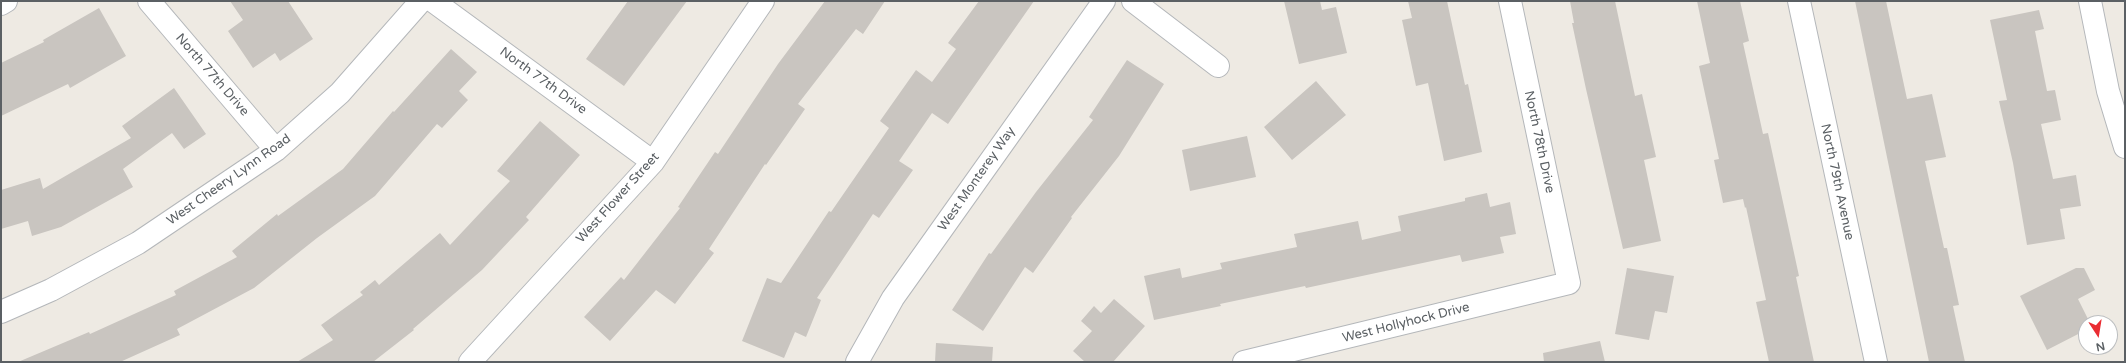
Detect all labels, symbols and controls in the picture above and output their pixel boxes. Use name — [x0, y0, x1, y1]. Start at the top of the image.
street label: North 77th Drive — [172, 31, 252, 119]
street label: North 77th Drive — [496, 44, 590, 118]
street label: North 78th Drive — [1521, 90, 1557, 194]
street label: North 79th Avenue — [1817, 122, 1857, 242]
street label: West Monterey Way — [935, 124, 1019, 234]
street label: West Cheery Lynn Road — [164, 131, 294, 229]
street label: West Flower Street — [573, 150, 663, 246]
street label: West Hollyhock Drive — [1341, 300, 1471, 346]
north arrow — [2078, 315, 2118, 355]
text: N — [2095, 339, 2106, 354]

